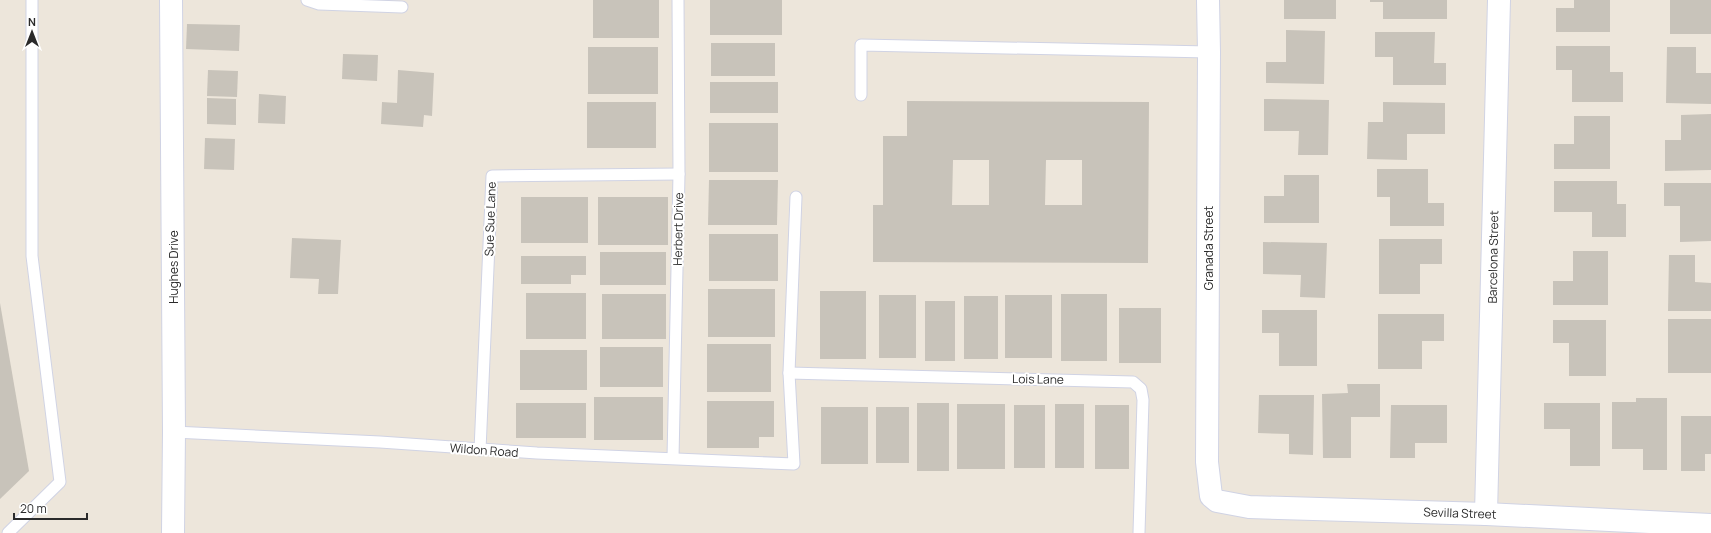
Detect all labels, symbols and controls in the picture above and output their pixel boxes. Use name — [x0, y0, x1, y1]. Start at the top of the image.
north arrow — [12, 12, 52, 52]
text: N — [28, 14, 36, 29]
street label: Sue Sue Lane — [480, 181, 500, 257]
street label: Herbert Drive — [669, 192, 687, 266]
street label: Granada Street — [1200, 206, 1217, 290]
street label: Barcelona Street — [1484, 210, 1502, 304]
street label: Hughes Drive — [165, 230, 182, 304]
street label: Lois Lane — [1012, 370, 1064, 388]
street label: Wildon Road — [449, 439, 519, 461]
scale bar — [14, 495, 87, 521]
text: 20 m — [20, 500, 47, 517]
street label: Sevilla Street — [1423, 503, 1497, 523]

